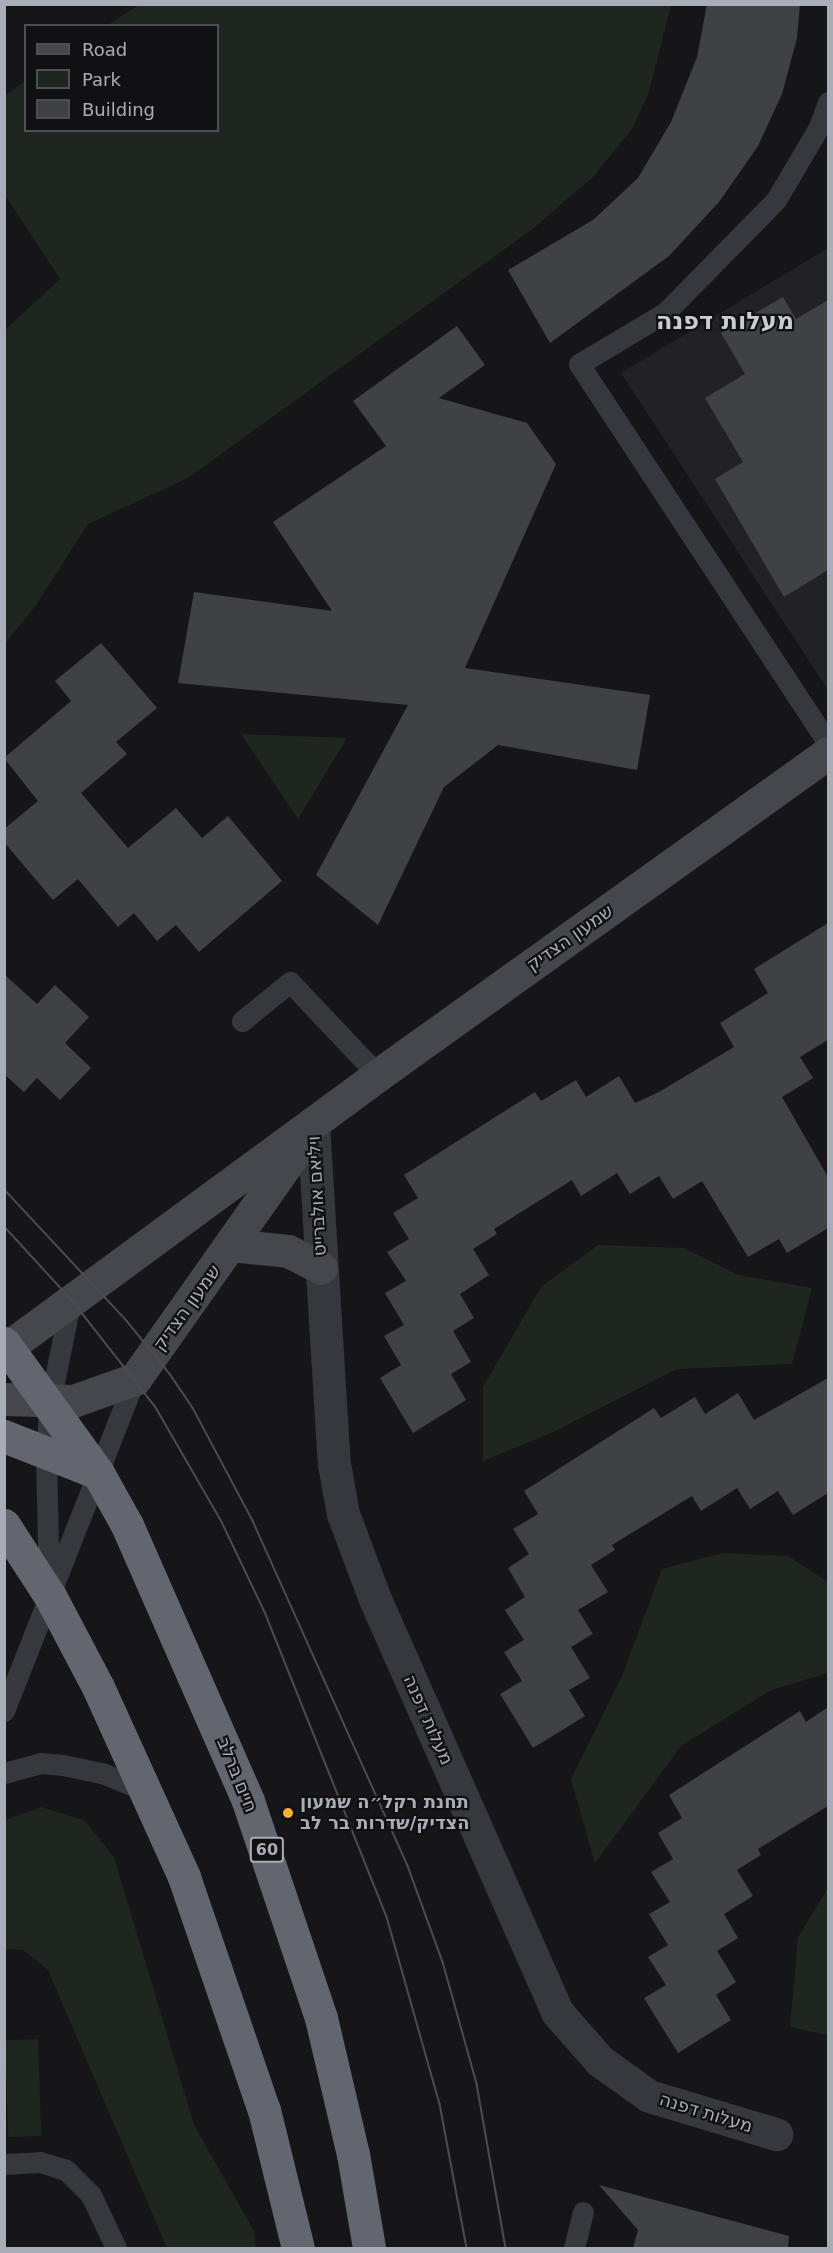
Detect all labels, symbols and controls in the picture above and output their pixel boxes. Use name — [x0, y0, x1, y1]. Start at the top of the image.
legend — [24, 24, 219, 132]
text: Road — [82, 39, 127, 60]
text: Park — [82, 69, 121, 90]
text: Building — [82, 99, 155, 120]
district label: מעלות דפנה — [656, 308, 794, 336]
street label: שמעון הצדיק — [523, 900, 617, 976]
street label: ויליאם אולברייט — [303, 1135, 331, 1257]
street label: שמעון הצדיק — [149, 1261, 225, 1355]
street label: מעלות דפנה — [399, 1672, 457, 1768]
street label: חיים ברלב — [212, 1734, 262, 1816]
place label: תחנת רקל״ה שמעון הצדיק/שדרות בר לב — [300, 1792, 470, 1834]
marker: תחנת רקל״ה שמעון הצדיק/שדרות בר לב — [281, 1806, 295, 1820]
road number: 60 — [249, 1837, 285, 1863]
street label: מעלות דפנה — [657, 2089, 755, 2137]

